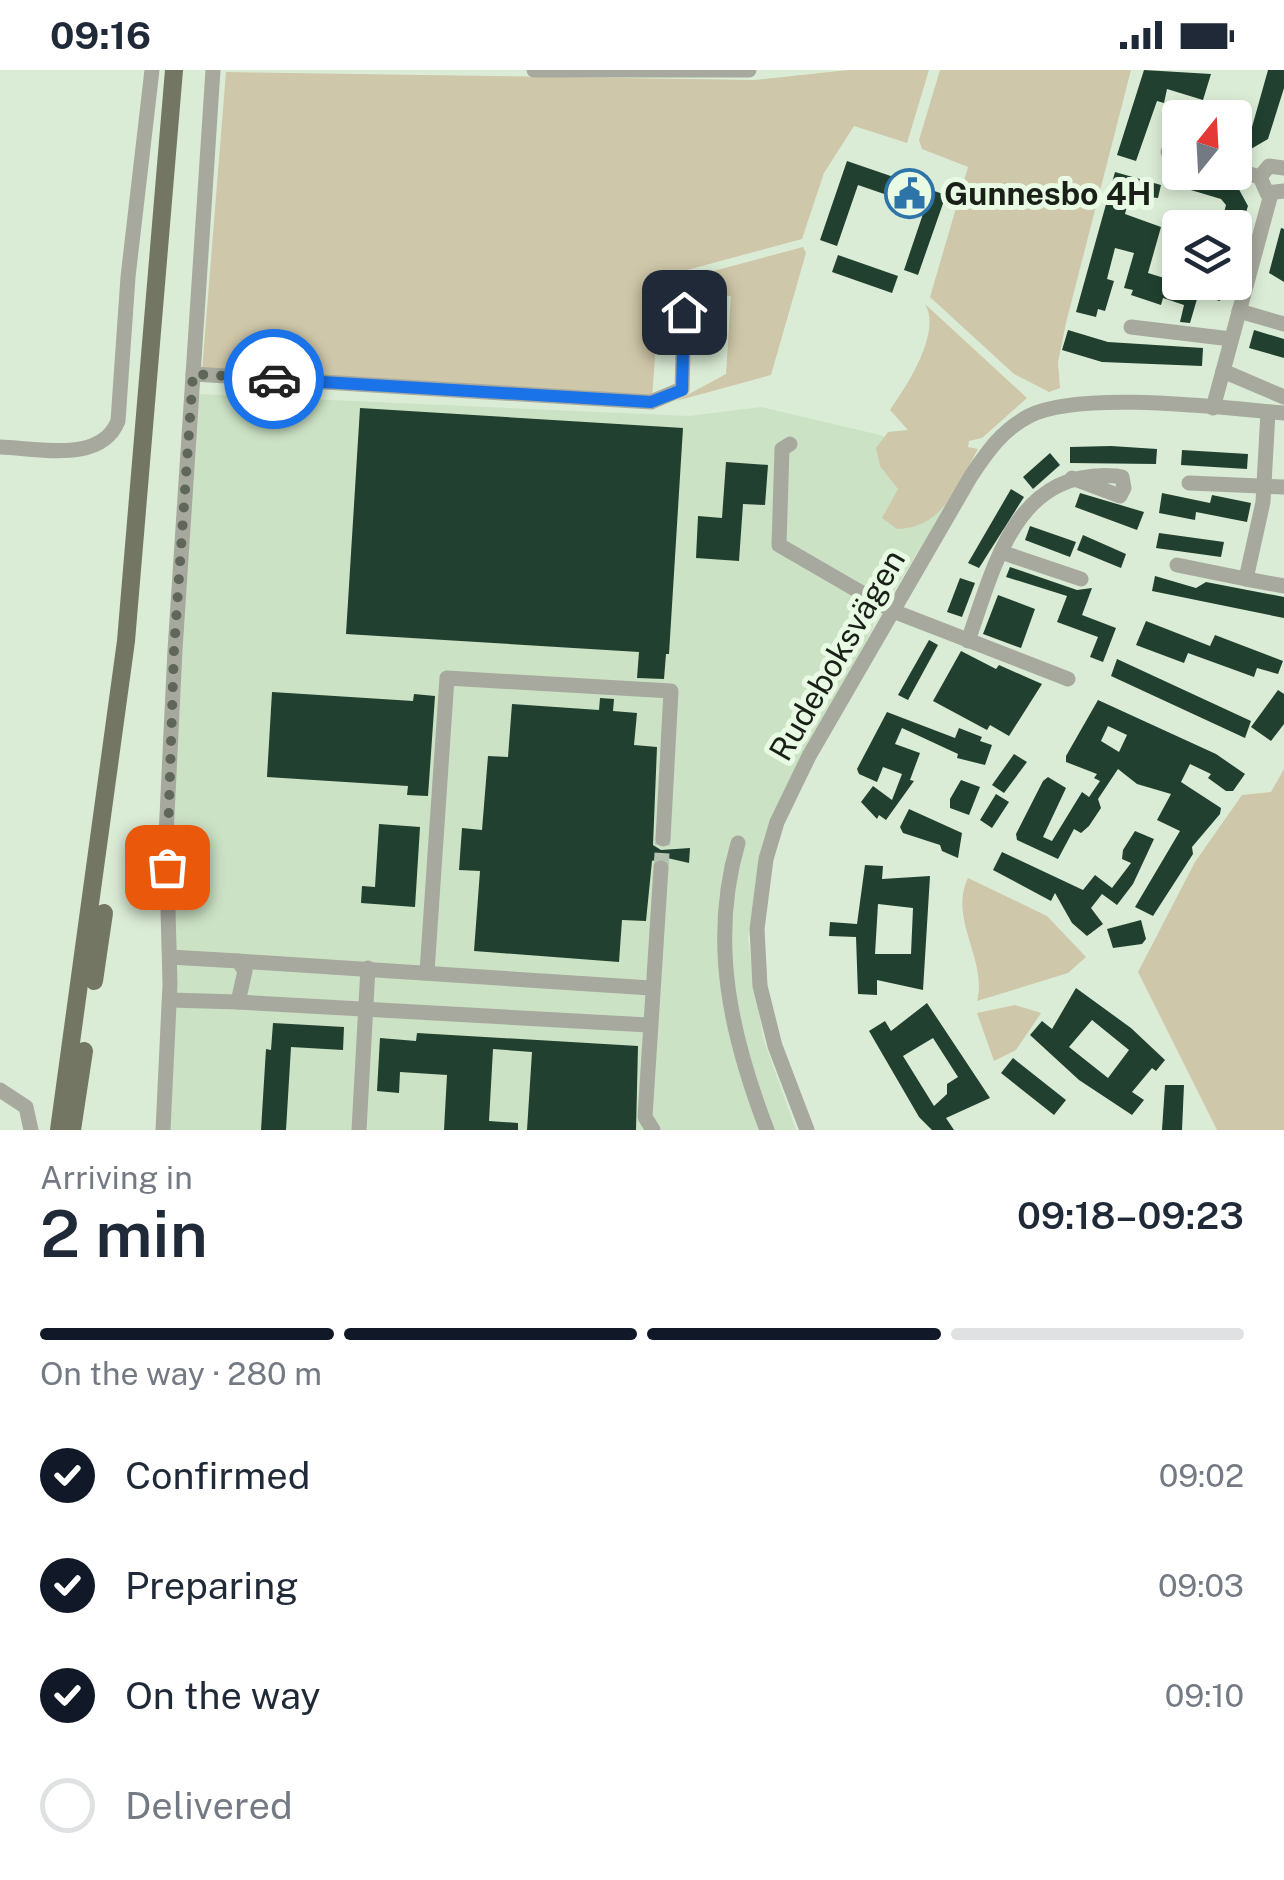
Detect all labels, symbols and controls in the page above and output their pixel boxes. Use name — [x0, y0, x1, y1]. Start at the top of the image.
text: 09:16 — [50, 13, 151, 58]
north arrow — [1162, 100, 1252, 190]
map controls — [1162, 100, 1252, 300]
public building icon: Gunnesbo 4H — [883, 167, 935, 219]
place label: Gunnesbo 4H — [944, 175, 1151, 212]
button: layers — [1162, 210, 1252, 300]
pin — [642, 270, 727, 355]
icon: home — [657, 285, 712, 340]
courier — [224, 329, 324, 429]
icon: car — [247, 352, 302, 407]
street label: Rudeboksvägen — [762, 543, 912, 767]
pin — [125, 825, 210, 910]
icon: bag — [140, 840, 195, 895]
text: Arriving in — [40, 1159, 193, 1196]
text: 09:18–09:23 — [1017, 1193, 1244, 1238]
text: 2 min — [40, 1195, 208, 1272]
text: On the way · 280 m — [40, 1355, 322, 1392]
icon: check — [40, 1448, 95, 1503]
text: Confirmed — [125, 1453, 310, 1498]
text: 09:02 — [1159, 1457, 1244, 1494]
icon: check — [40, 1558, 95, 1613]
text: Preparing — [125, 1563, 299, 1608]
text: 09:03 — [1158, 1567, 1244, 1604]
icon: check — [40, 1668, 95, 1723]
text: On the way — [125, 1673, 321, 1718]
text: 09:10 — [1165, 1677, 1244, 1714]
text: Delivered — [125, 1783, 293, 1828]

